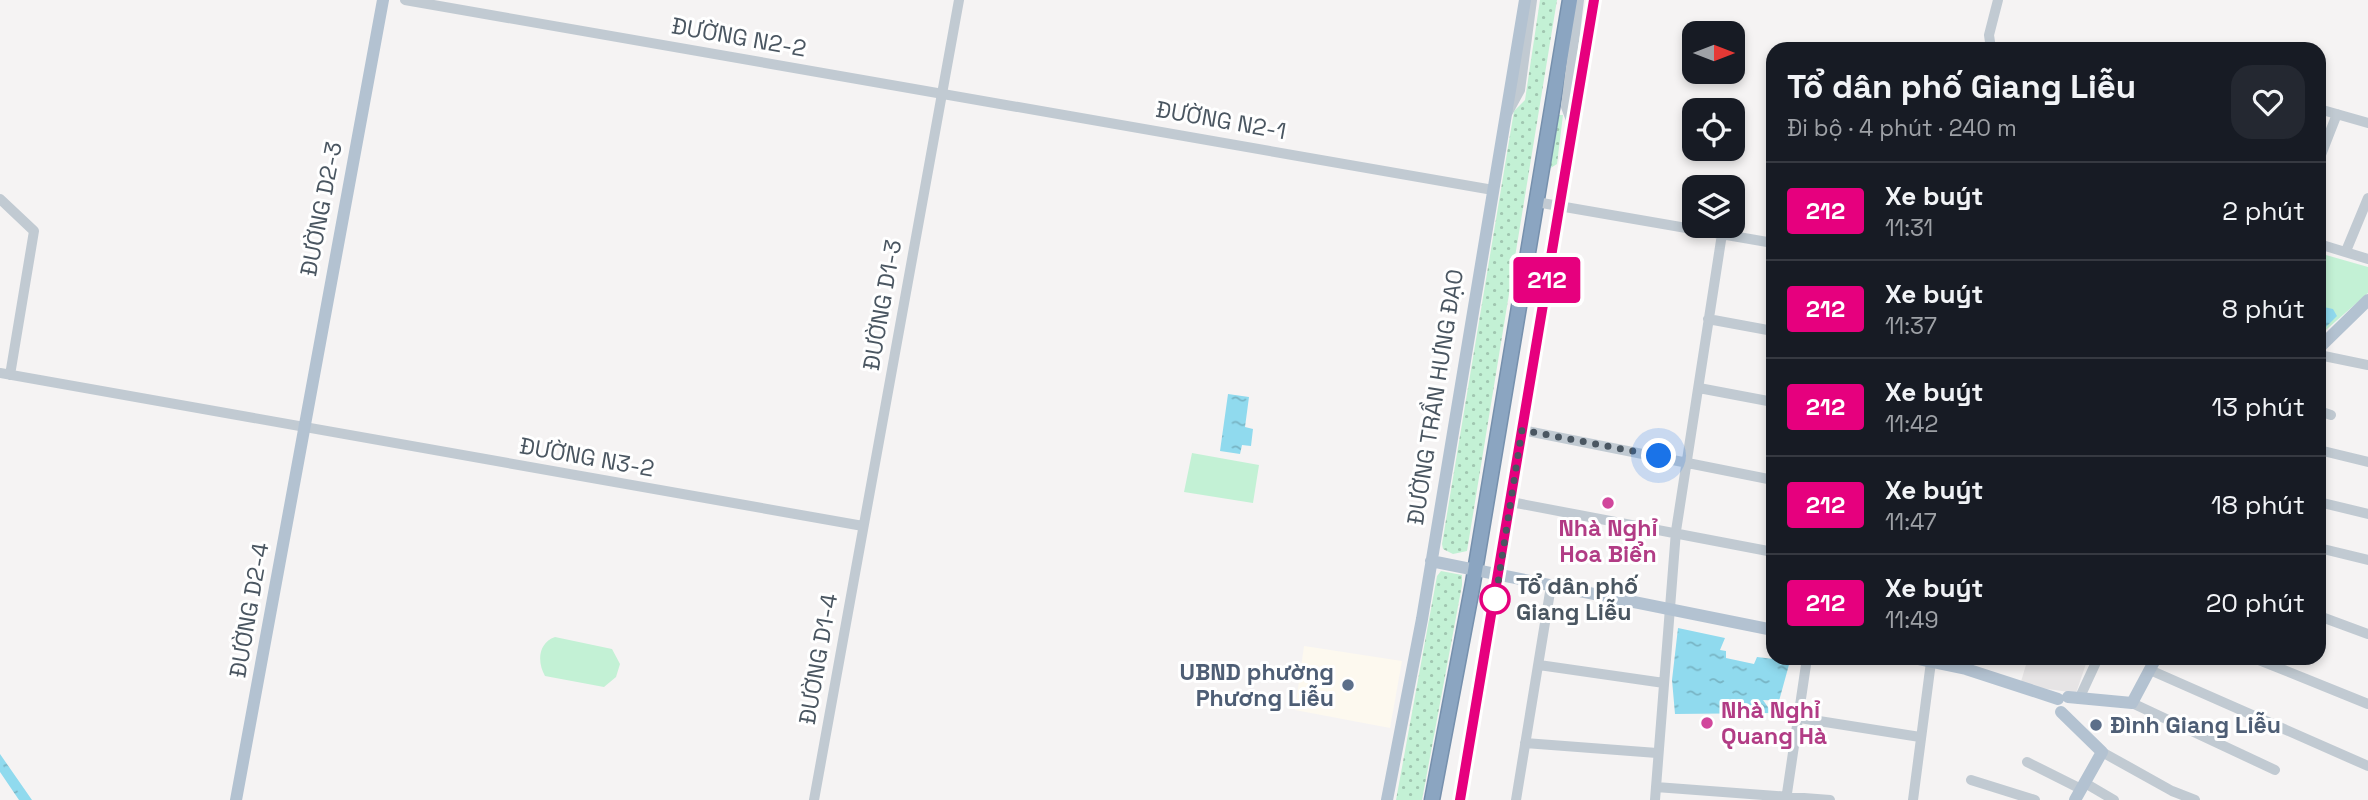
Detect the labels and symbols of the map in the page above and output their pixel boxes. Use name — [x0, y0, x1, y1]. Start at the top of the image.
street label: ĐƯỜNG N2-2 — [669, 10, 809, 64]
north arrow — [1682, 21, 1745, 84]
street label: ĐƯỜNG N2-1 — [1153, 94, 1289, 146]
street label: ĐƯỜNG D2-3 — [293, 139, 349, 279]
street label: ĐƯỜNG D1-3 — [856, 237, 908, 373]
line badge: 212 — [1507, 257, 1587, 303]
street label: ĐƯỜNG TRẦN HƯNG ĐẠO — [1400, 267, 1470, 527]
street label: ĐƯỜNG N3-2 — [517, 430, 657, 484]
your location — [1641, 438, 1676, 473]
marker: Nhà Nghỉ Hoa Biển — [1600, 495, 1616, 511]
place label: Nhà Nghỉ Hoa Biển — [1558, 513, 1658, 569]
street label: ĐƯỜNG D2-4 — [222, 540, 276, 680]
place label: Tổ dân phố Giang Liễu — [1516, 571, 1639, 627]
marker: Tổ dân phố Giang Liễu — [1480, 584, 1510, 614]
street label: ĐƯỜNG D1-4 — [792, 591, 844, 727]
place label: UBND phường Phương Liễu — [1179, 657, 1334, 713]
marker: UBND phường Phương Liễu — [1340, 677, 1356, 693]
place label: Nhà Nghỉ Quang Hà — [1721, 695, 1827, 751]
place label: Đình Giang Liễu — [2110, 710, 2281, 740]
marker: Nhà Nghỉ Quang Hà — [1699, 715, 1715, 731]
marker: Đình Giang Liễu — [2088, 717, 2104, 733]

